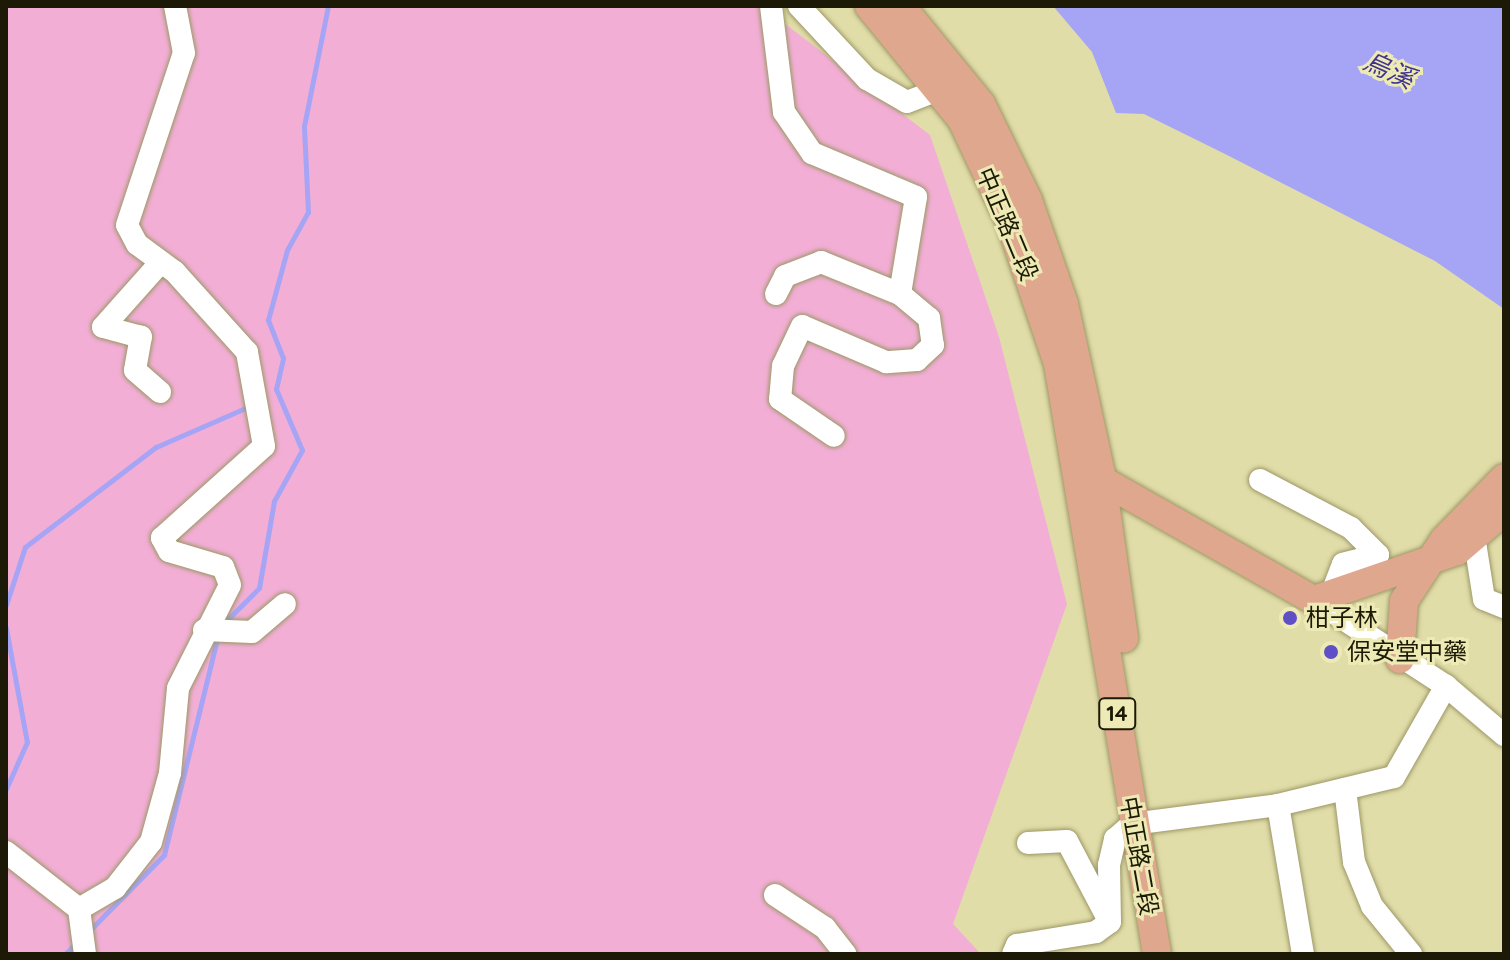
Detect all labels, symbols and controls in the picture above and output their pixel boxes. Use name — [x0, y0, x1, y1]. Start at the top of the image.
water label: 烏溪 — [1359, 45, 1419, 95]
street label: 中正路二段 — [970, 163, 1044, 285]
place label: 柑子林 — [1306, 604, 1378, 632]
marker: 柑子林 — [1281, 609, 1299, 627]
place label: 保安堂中藥 — [1347, 638, 1467, 666]
marker: 保安堂中藥 — [1322, 643, 1340, 661]
road number: 14 — [1097, 696, 1137, 732]
street label: 中正路二段 — [1114, 794, 1164, 918]

